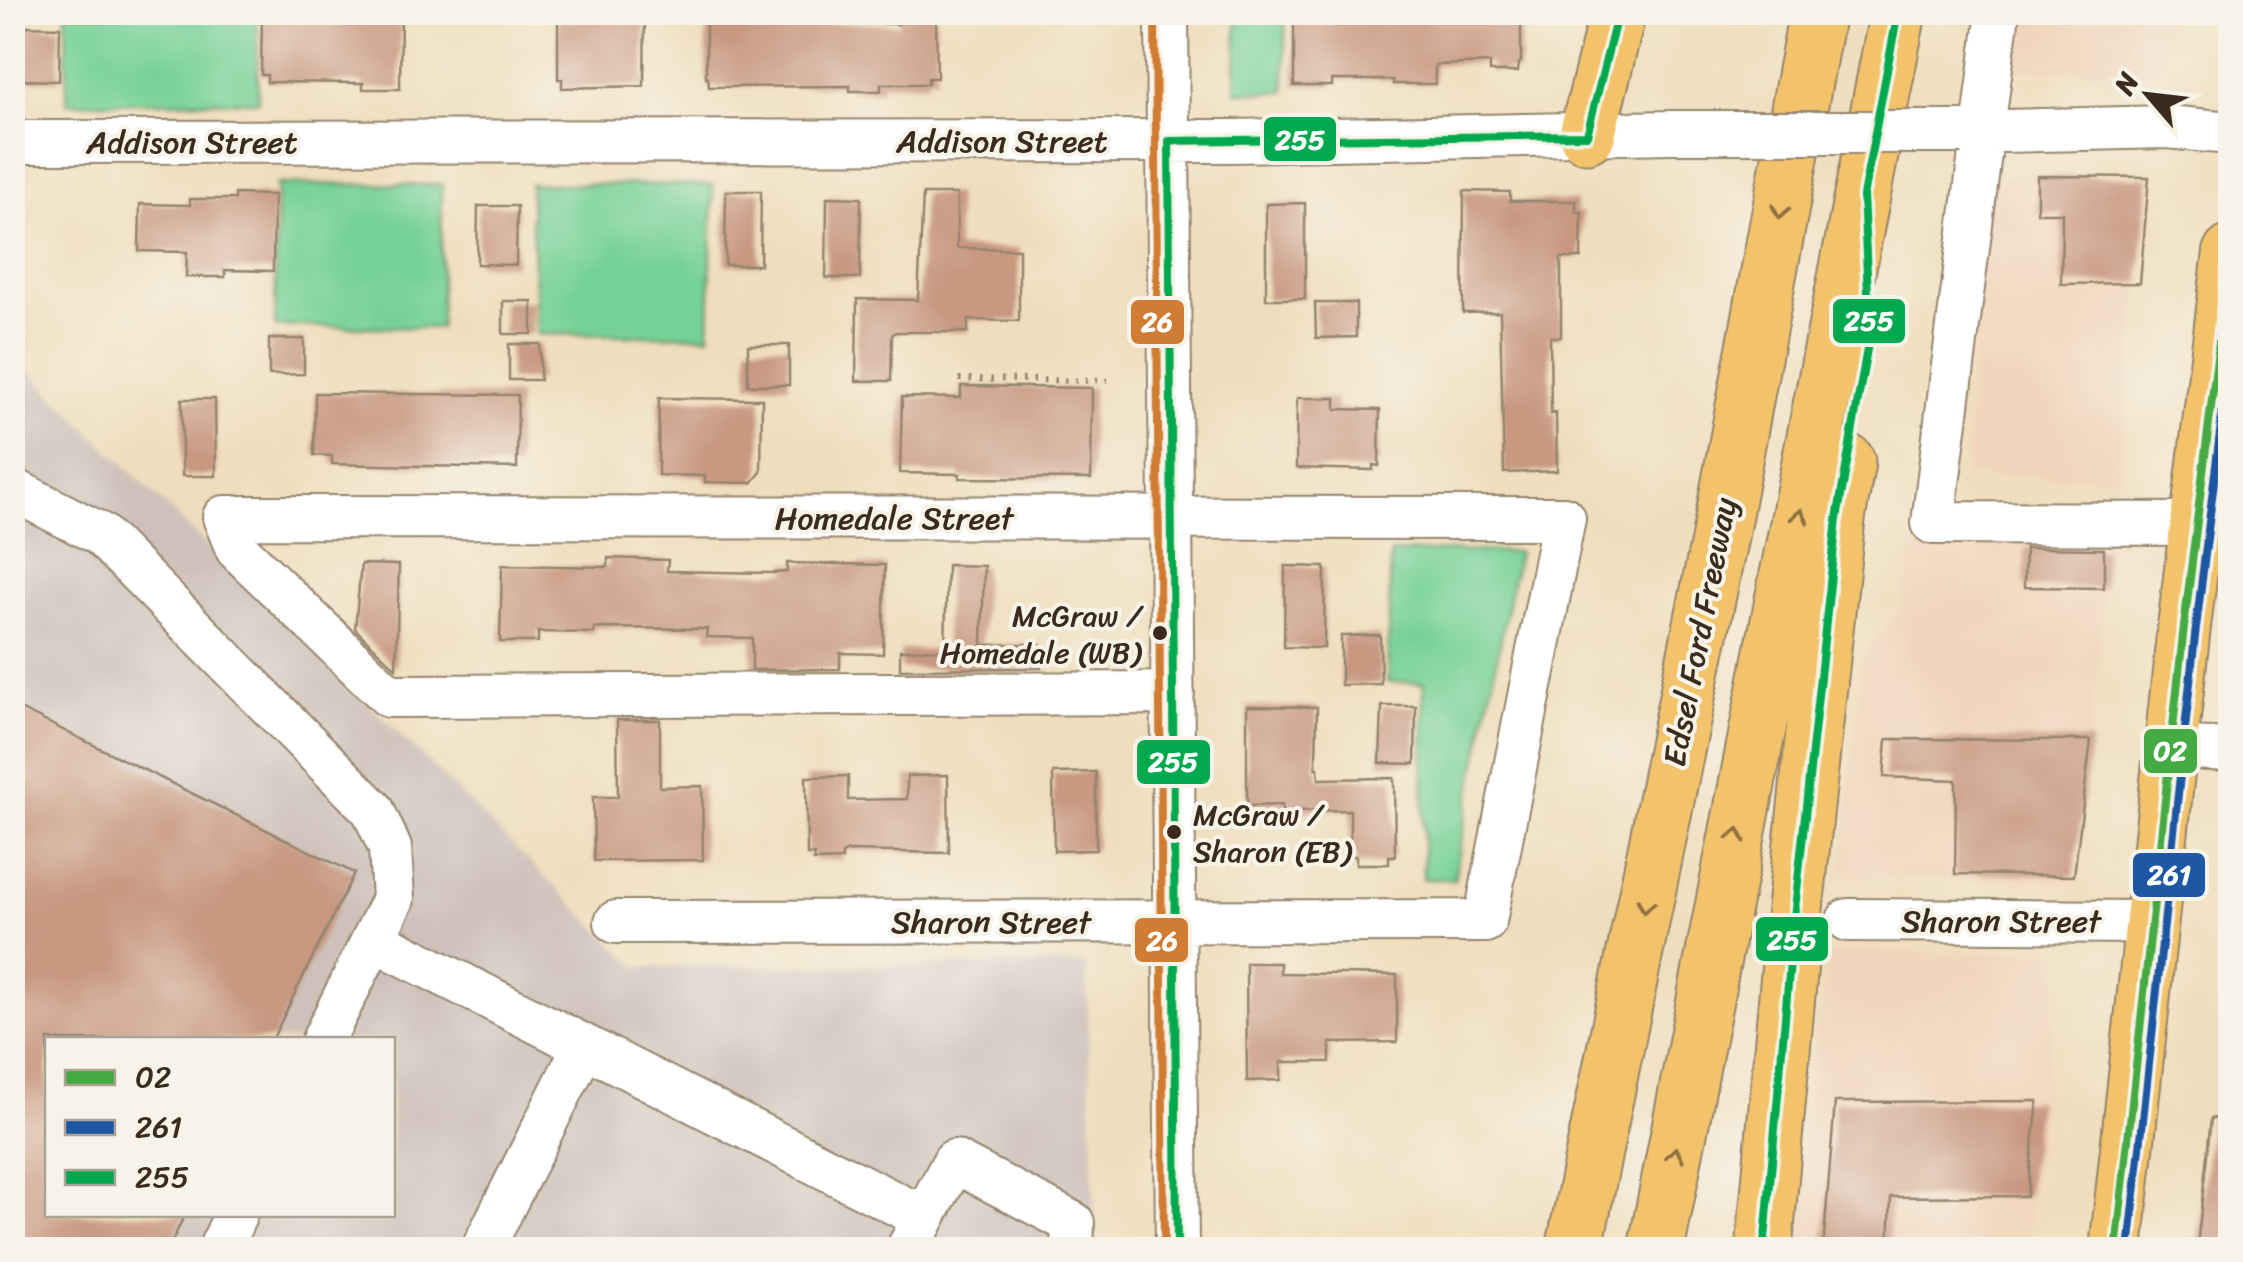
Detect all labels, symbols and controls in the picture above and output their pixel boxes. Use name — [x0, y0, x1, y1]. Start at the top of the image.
north arrow — [2098, 45, 2198, 145]
text: N — [2100, 63, 2153, 104]
street label: Addison Street — [895, 113, 1108, 170]
street label: Addison Street — [85, 114, 298, 171]
line badge: 255 — [1262, 115, 1338, 163]
text: 255 — [1274, 115, 1325, 164]
one-way arrow — [1771, 203, 1792, 220]
text: 255 — [1843, 296, 1894, 345]
text: 26 — [1140, 297, 1173, 346]
line badge: 255 — [1831, 297, 1907, 345]
line badge: 26 — [1129, 298, 1186, 346]
street label: Homedale Street — [775, 490, 1014, 547]
street label: Edsel Ford Freeway — [1646, 492, 1754, 771]
one-way arrow — [1789, 508, 1810, 524]
place label: McGraw / Homedale (WB) — [940, 589, 1144, 680]
marker: McGraw / Homedale (WB) — [1150, 623, 1170, 643]
text: 02 — [2153, 726, 2187, 775]
line badge: 02 — [2142, 727, 2199, 775]
text: 255 — [1147, 737, 1198, 786]
line badge: 255 — [1135, 738, 1212, 786]
place label: McGraw / Sharon (EB) — [1193, 788, 1352, 879]
marker: McGraw / Sharon (EB) — [1164, 822, 1184, 842]
one-way arrow — [1726, 827, 1747, 844]
text: 261 — [2146, 850, 2191, 899]
line badge: 261 — [2131, 851, 2207, 899]
street label: Sharon Street — [1901, 893, 2102, 950]
street label: Sharon Street — [891, 894, 1092, 951]
one-way arrow — [1636, 897, 1657, 914]
line badge: 255 — [1754, 915, 1830, 963]
text: 255 — [1766, 915, 1817, 964]
line badge: 26 — [1133, 916, 1190, 964]
text: 26 — [1145, 916, 1178, 965]
legend — [45, 1037, 395, 1217]
text: 02 — [135, 1050, 171, 1104]
text: 261 — [135, 1100, 182, 1154]
one-way arrow — [1663, 1146, 1684, 1163]
text: 255 — [135, 1150, 189, 1204]

